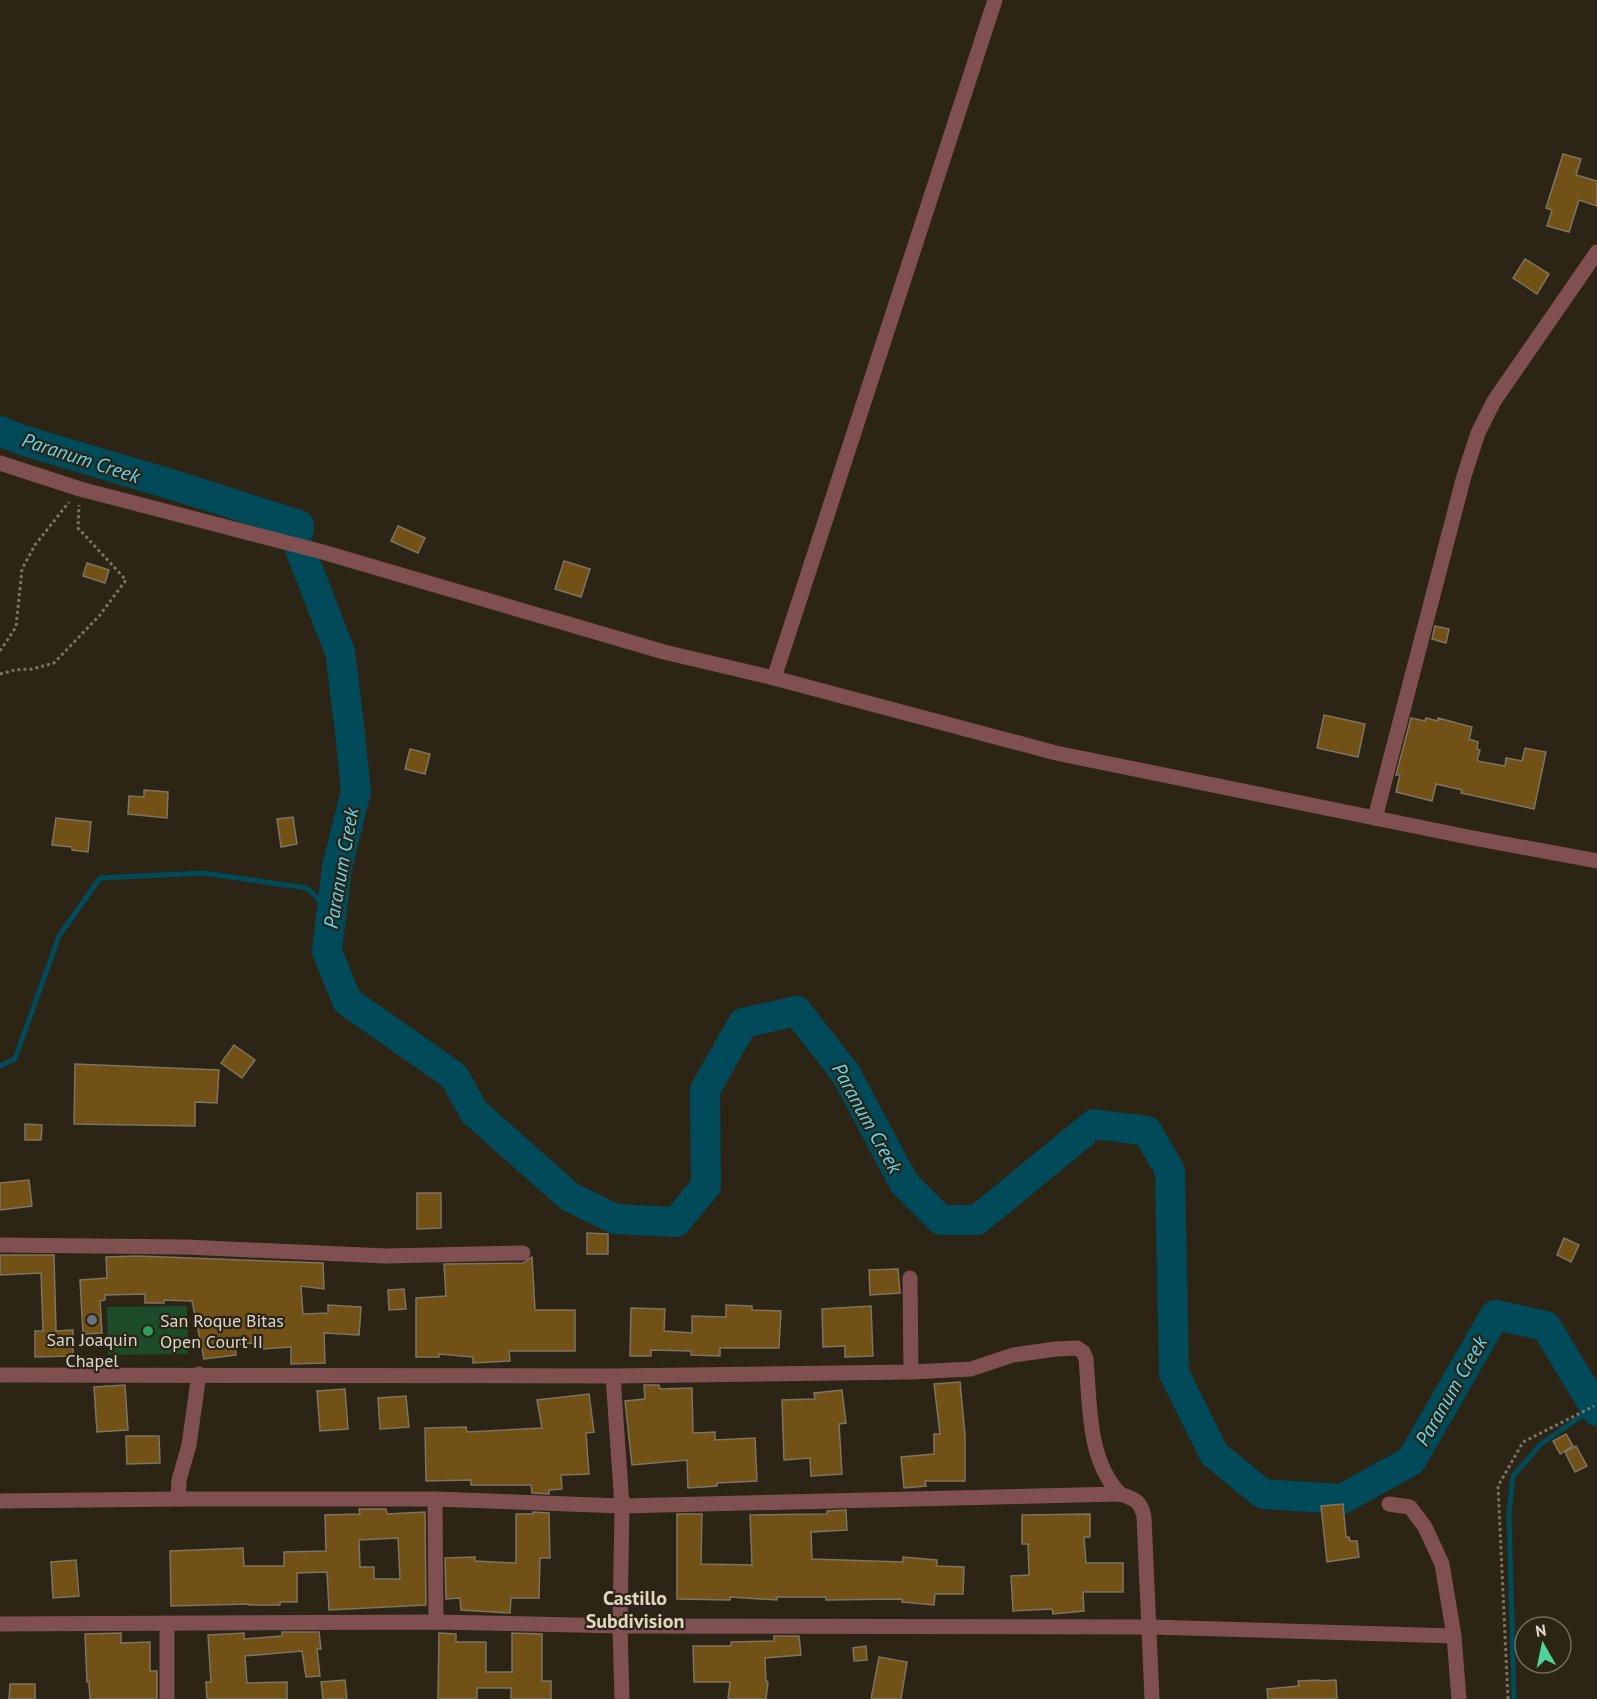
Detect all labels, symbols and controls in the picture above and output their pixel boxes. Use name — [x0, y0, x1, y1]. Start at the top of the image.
water label: Paranum Creek — [19, 427, 144, 490]
water label: Paranum Creek — [318, 805, 365, 930]
water label: Paranum Creek — [826, 1058, 908, 1179]
place label: San Roque Bitas Open Court II — [160, 1309, 284, 1353]
marker: San Joaquin Chapel — [85, 1313, 99, 1327]
marker: San Roque Bitas Open Court II — [141, 1324, 155, 1338]
place label: San Joaquin Chapel — [47, 1328, 138, 1372]
water label: Paranum Creek — [1409, 1331, 1493, 1450]
district label: Castillo Subdivision — [586, 1585, 684, 1634]
north arrow — [1513, 1615, 1573, 1675]
text: N — [1534, 1619, 1547, 1641]

